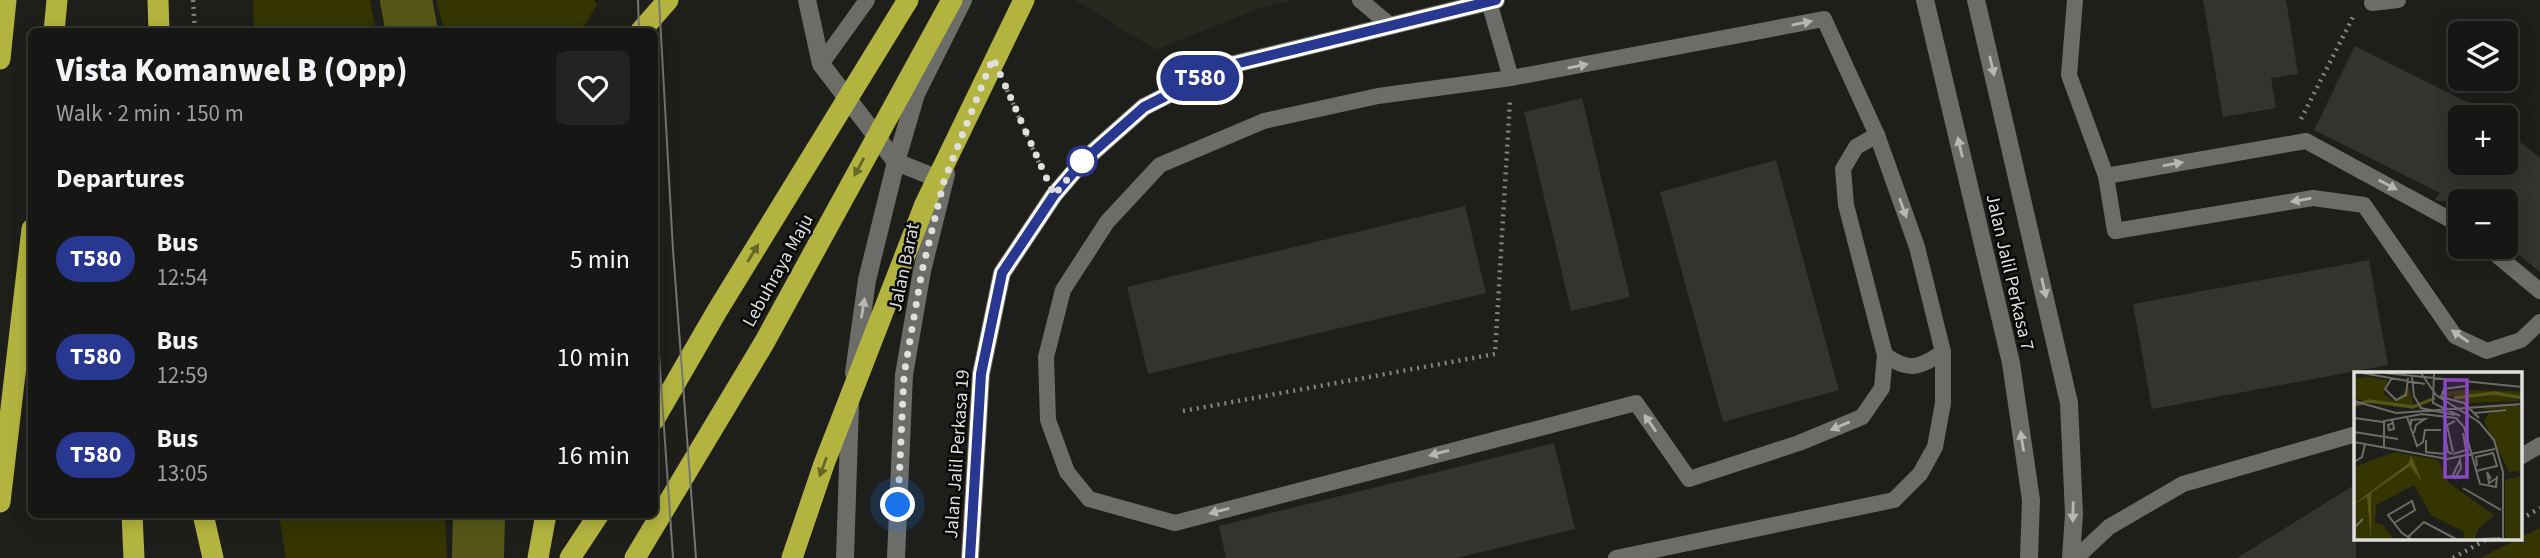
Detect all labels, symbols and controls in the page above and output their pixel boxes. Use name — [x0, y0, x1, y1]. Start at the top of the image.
one-way arrow — [1791, 17, 1813, 28]
map controls — [2448, 21, 2518, 259]
button: layers — [2448, 21, 2518, 91]
text: Vista Komanwel B (Opp) — [56, 47, 408, 94]
button: heart — [556, 51, 630, 125]
line badge: T580 — [1151, 55, 1249, 101]
one-way arrow — [1986, 56, 1997, 78]
text: T580 — [1174, 60, 1226, 95]
one-way arrow — [1567, 60, 1589, 71]
text: Walk · 2 min · 150 m — [56, 97, 244, 130]
button: + — [2448, 105, 2518, 175]
one-way arrow — [1954, 136, 1965, 158]
unlabelled marker — [1067, 146, 1097, 176]
one-way arrow — [854, 157, 865, 177]
one-way arrow — [2162, 158, 2184, 169]
text: Departures — [56, 160, 184, 197]
one-way arrow — [2378, 179, 2397, 191]
button: − — [2448, 189, 2518, 259]
street label: Jalan Jalil Perkasa 7 — [1978, 191, 2041, 353]
one-way arrow — [2290, 195, 2312, 206]
one-way arrow — [1898, 197, 1909, 218]
street label: Lebuhraya Maju — [736, 209, 821, 332]
street label: Jalan Barat — [882, 220, 927, 314]
text: Bus — [156, 224, 198, 261]
text: T580 — [70, 241, 121, 276]
text: 5 min — [570, 241, 630, 278]
one-way arrow — [746, 244, 759, 263]
text: 12:54 — [156, 261, 208, 294]
one-way arrow — [2038, 277, 2049, 299]
one-way arrow — [858, 297, 869, 319]
text: Bus — [156, 322, 198, 359]
one-way arrow — [2451, 329, 2470, 343]
text: T580 — [70, 339, 121, 374]
text: 10 min — [557, 339, 630, 376]
text: 12:59 — [156, 359, 208, 392]
street label: Jalan Jalil Perkasa 19 — [938, 369, 977, 540]
inset map — [2354, 372, 2522, 540]
one-way arrow — [1643, 414, 1657, 432]
text: Bus — [156, 420, 198, 457]
one-way arrow — [1829, 421, 1850, 432]
one-way arrow — [2016, 430, 2027, 452]
text: T580 — [70, 437, 121, 472]
text: 16 min — [557, 437, 630, 474]
one-way arrow — [1428, 448, 1450, 459]
text: 13:05 — [156, 457, 208, 490]
one-way arrow — [817, 457, 828, 478]
your location — [880, 487, 915, 522]
one-way arrow — [2068, 502, 2079, 524]
one-way arrow — [1208, 506, 1230, 517]

